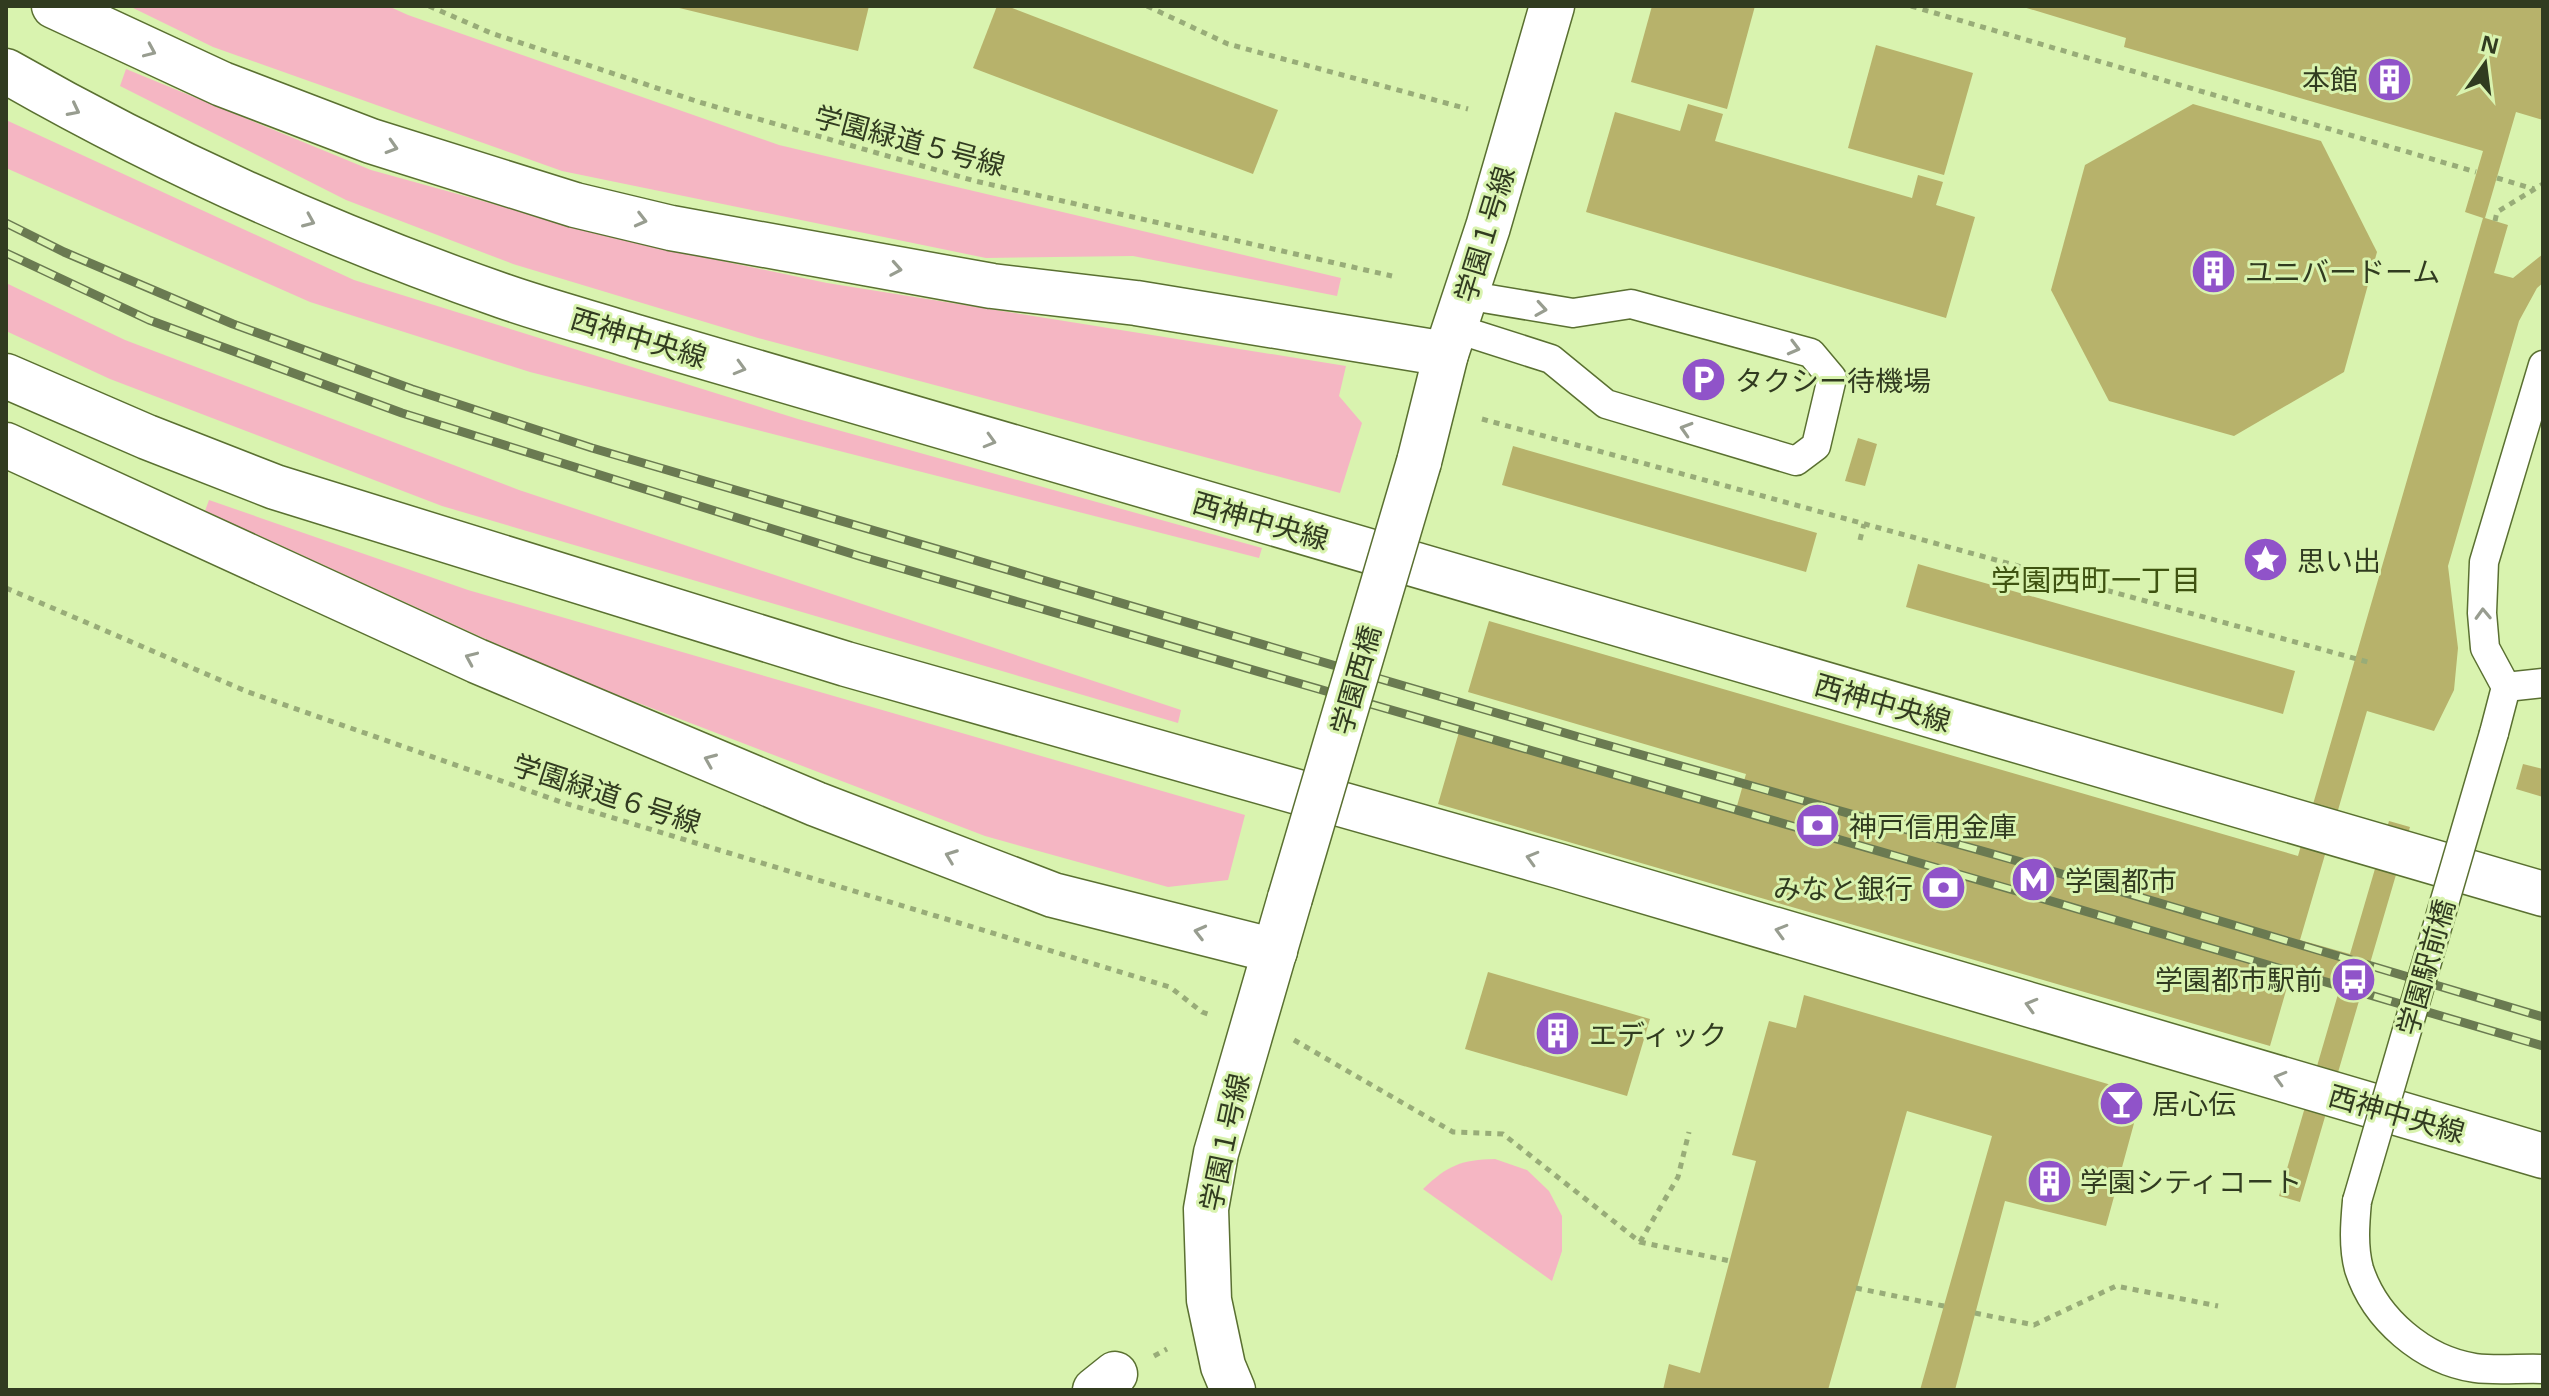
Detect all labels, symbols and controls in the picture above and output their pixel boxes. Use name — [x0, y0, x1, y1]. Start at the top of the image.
north arrow — [2445, 24, 2525, 104]
text: N — [2478, 27, 2502, 60]
one-way arrow — [142, 41, 157, 57]
building icon: 本館 — [2365, 55, 2413, 103]
place label: 本館 — [2302, 60, 2358, 98]
street label: 学園緑道５号線 — [810, 96, 1010, 184]
one-way arrow — [66, 100, 80, 115]
one-way arrow — [384, 138, 398, 154]
street label: 学園１号線 — [1445, 161, 1523, 307]
one-way arrow — [301, 211, 315, 227]
one-way arrow — [634, 211, 647, 228]
building icon: ユニバードーム — [2190, 247, 2238, 295]
place label: ユニバードーム — [2245, 252, 2440, 290]
one-way arrow — [890, 259, 903, 276]
street label: 西神中央線 — [566, 298, 712, 376]
one-way arrow — [1534, 300, 1548, 317]
one-way arrow — [1787, 339, 1801, 355]
parking icon: タクシー待機場 — [1680, 356, 1728, 404]
one-way arrow — [733, 359, 747, 375]
place label: タクシー待機場 — [1735, 361, 1931, 399]
one-way arrow — [1680, 422, 1694, 438]
one-way arrow — [982, 432, 996, 448]
street label: 西神中央線 — [1188, 482, 1334, 558]
place icon: 思い出 — [2242, 536, 2290, 584]
place label: 思い出 — [2297, 541, 2381, 579]
district label: 学園西町一丁目 — [1991, 559, 2201, 600]
one-way arrow — [2474, 607, 2491, 620]
street label: 学園西橋 — [1321, 621, 1389, 739]
one-way arrow — [464, 652, 479, 668]
street label: 西神中央線 — [1810, 664, 1956, 740]
street label: 学園緑道６号線 — [508, 745, 706, 841]
one-way arrow — [704, 753, 718, 769]
bank icon: 神戸信用金庫 — [1794, 802, 1842, 850]
place label: 神戸信用金庫 — [1849, 807, 2017, 845]
one-way arrow — [945, 849, 959, 866]
one-way arrow — [1525, 851, 1539, 867]
metro station icon: 学園都市 — [2010, 856, 2058, 904]
place label: 学園都市 — [2065, 861, 2177, 899]
bank icon: みなと銀行 — [1920, 864, 1968, 912]
place label: みなと銀行 — [1773, 869, 1913, 907]
street label: 学園駅前橋 — [2387, 894, 2463, 1040]
one-way arrow — [1193, 924, 1207, 941]
one-way arrow — [1775, 924, 1789, 940]
bus stop icon: 学園都市駅前 — [2330, 955, 2378, 1003]
place label: 学園都市駅前 — [2155, 960, 2323, 998]
one-way arrow — [2024, 998, 2038, 1014]
building icon: エディック — [1534, 1010, 1582, 1058]
place label: エディック — [1589, 1015, 1727, 1053]
street label: 学園１号線 — [1191, 1070, 1257, 1214]
one-way arrow — [2274, 1071, 2288, 1087]
street label: 西神中央線 — [2324, 1075, 2470, 1151]
bar icon: 居心伝 — [2097, 1079, 2145, 1127]
place label: 居心伝 — [2152, 1084, 2236, 1122]
building icon: 学園シティコート — [2025, 1157, 2073, 1205]
place label: 学園シティコート — [2080, 1162, 2302, 1200]

